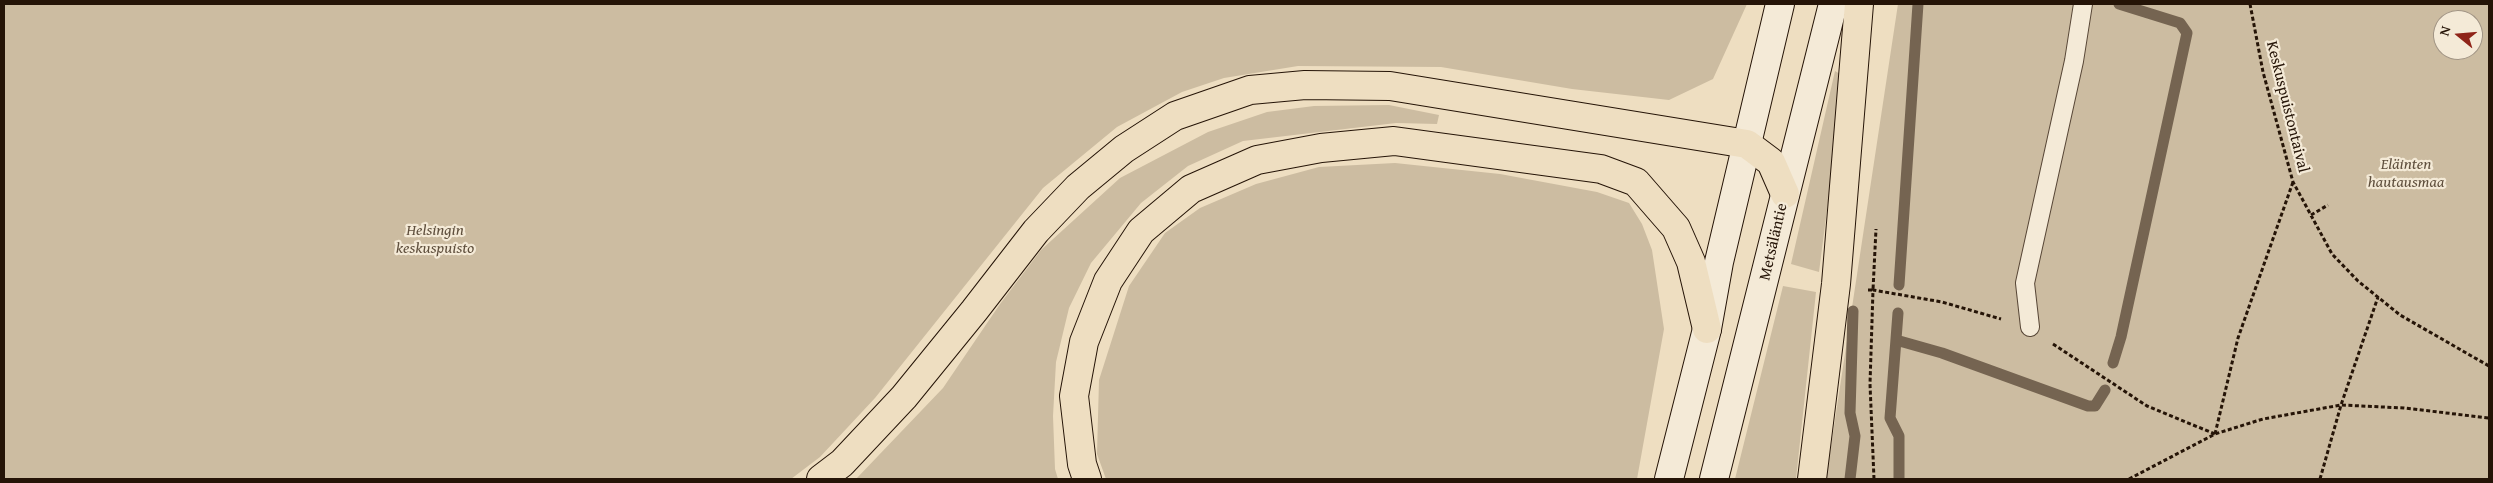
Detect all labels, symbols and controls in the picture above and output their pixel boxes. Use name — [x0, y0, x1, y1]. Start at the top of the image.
north arrow — [2433, 10, 2483, 60]
text: N — [2434, 24, 2456, 38]
street label: Keskuspuistontaival — [2261, 39, 2313, 175]
park label: Eläinten hautausmaa — [2368, 155, 2444, 193]
street label: Metsäläntie — [1756, 201, 1792, 283]
park label: Helsingin keskuspuisto — [396, 221, 474, 259]

